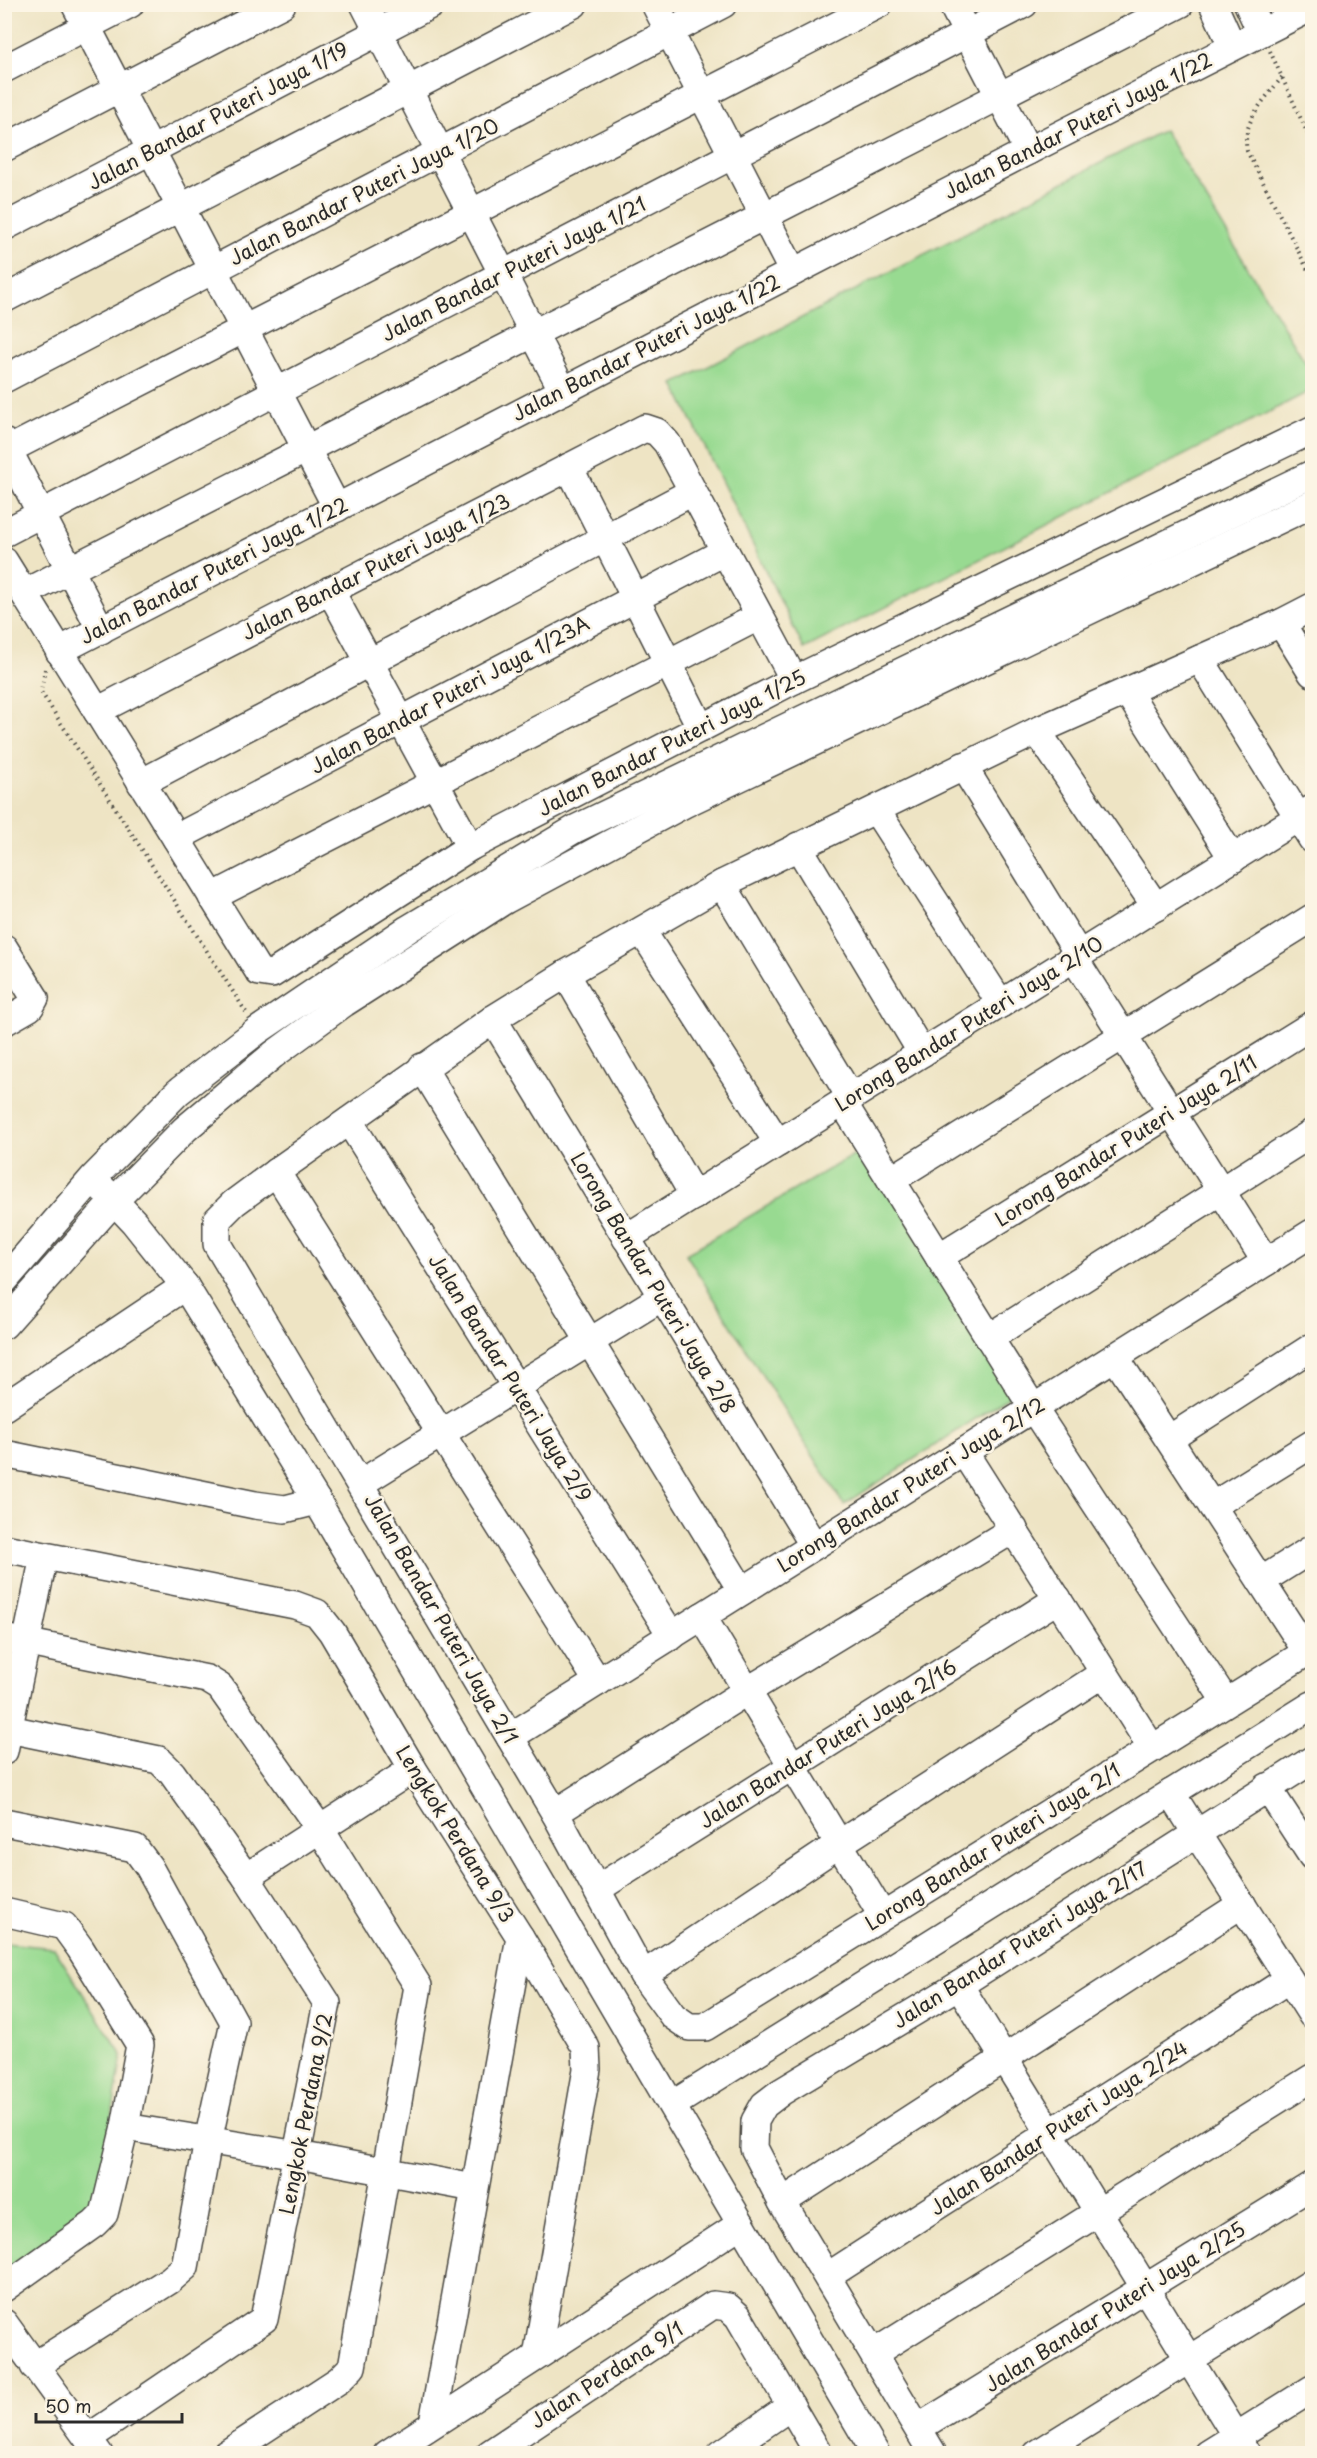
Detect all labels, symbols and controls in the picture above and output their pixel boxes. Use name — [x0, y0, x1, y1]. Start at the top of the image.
street label: Jalan Bandar Puteri Jaya 1/19 — [82, 33, 353, 197]
street label: Jalan Bandar Puteri Jaya 1/22 — [938, 44, 1217, 206]
street label: Jalan Bandar Puteri Jaya 1/20 — [224, 110, 504, 272]
street label: Jalan Bandar Puteri Jaya 1/21 — [376, 188, 651, 348]
street label: Jalan Bandar Puteri Jaya 1/22 — [506, 266, 785, 428]
street label: Jalan Bandar Puteri Jaya 1/23 — [236, 485, 515, 647]
street label: Jalan Bandar Puteri Jaya 1/22 — [74, 489, 353, 651]
street label: Jalan Bandar Puteri Jaya 1/23A — [305, 608, 594, 781]
street label: Jalan Bandar Puteri Jaya 1/25 — [532, 661, 811, 823]
street label: Lorong Bandar Puteri Jaya 2/10 — [829, 928, 1108, 1118]
street label: Lorong Bandar Puteri Jaya 2/11 — [988, 1047, 1262, 1234]
street label: Lorong Bandar Puteri Jaya 2/8 — [564, 1146, 744, 1419]
street label: Jalan Bandar Puteri Jaya 2/9 — [422, 1248, 600, 1507]
street label: Lorong Bandar Puteri Jaya 2/12 — [771, 1389, 1050, 1579]
street label: Jalan Bandar Puteri Jaya 2/1 — [358, 1488, 526, 1749]
street label: Jalan Bandar Puteri Jaya 2/16 — [693, 1651, 962, 1835]
street label: Lengkok Perdana 9/3 — [389, 1739, 523, 1928]
street label: Lorong Bandar Puteri Jaya 2/1 — [859, 1755, 1126, 1937]
street label: Jalan Bandar Puteri Jaya 2/17 — [886, 1853, 1153, 2035]
street label: Lengkok Perdana 9/2 — [271, 2010, 339, 2217]
street label: Jalan Bandar Puteri Jaya 2/24 — [923, 2032, 1193, 2222]
street label: Jalan Bandar Puteri Jaya 2/25 — [978, 2213, 1251, 2399]
street label: Jalan Perdana 9/1 — [524, 2313, 689, 2435]
scale bar — [36, 2386, 182, 2424]
text: 50 m — [45, 2392, 92, 2419]

